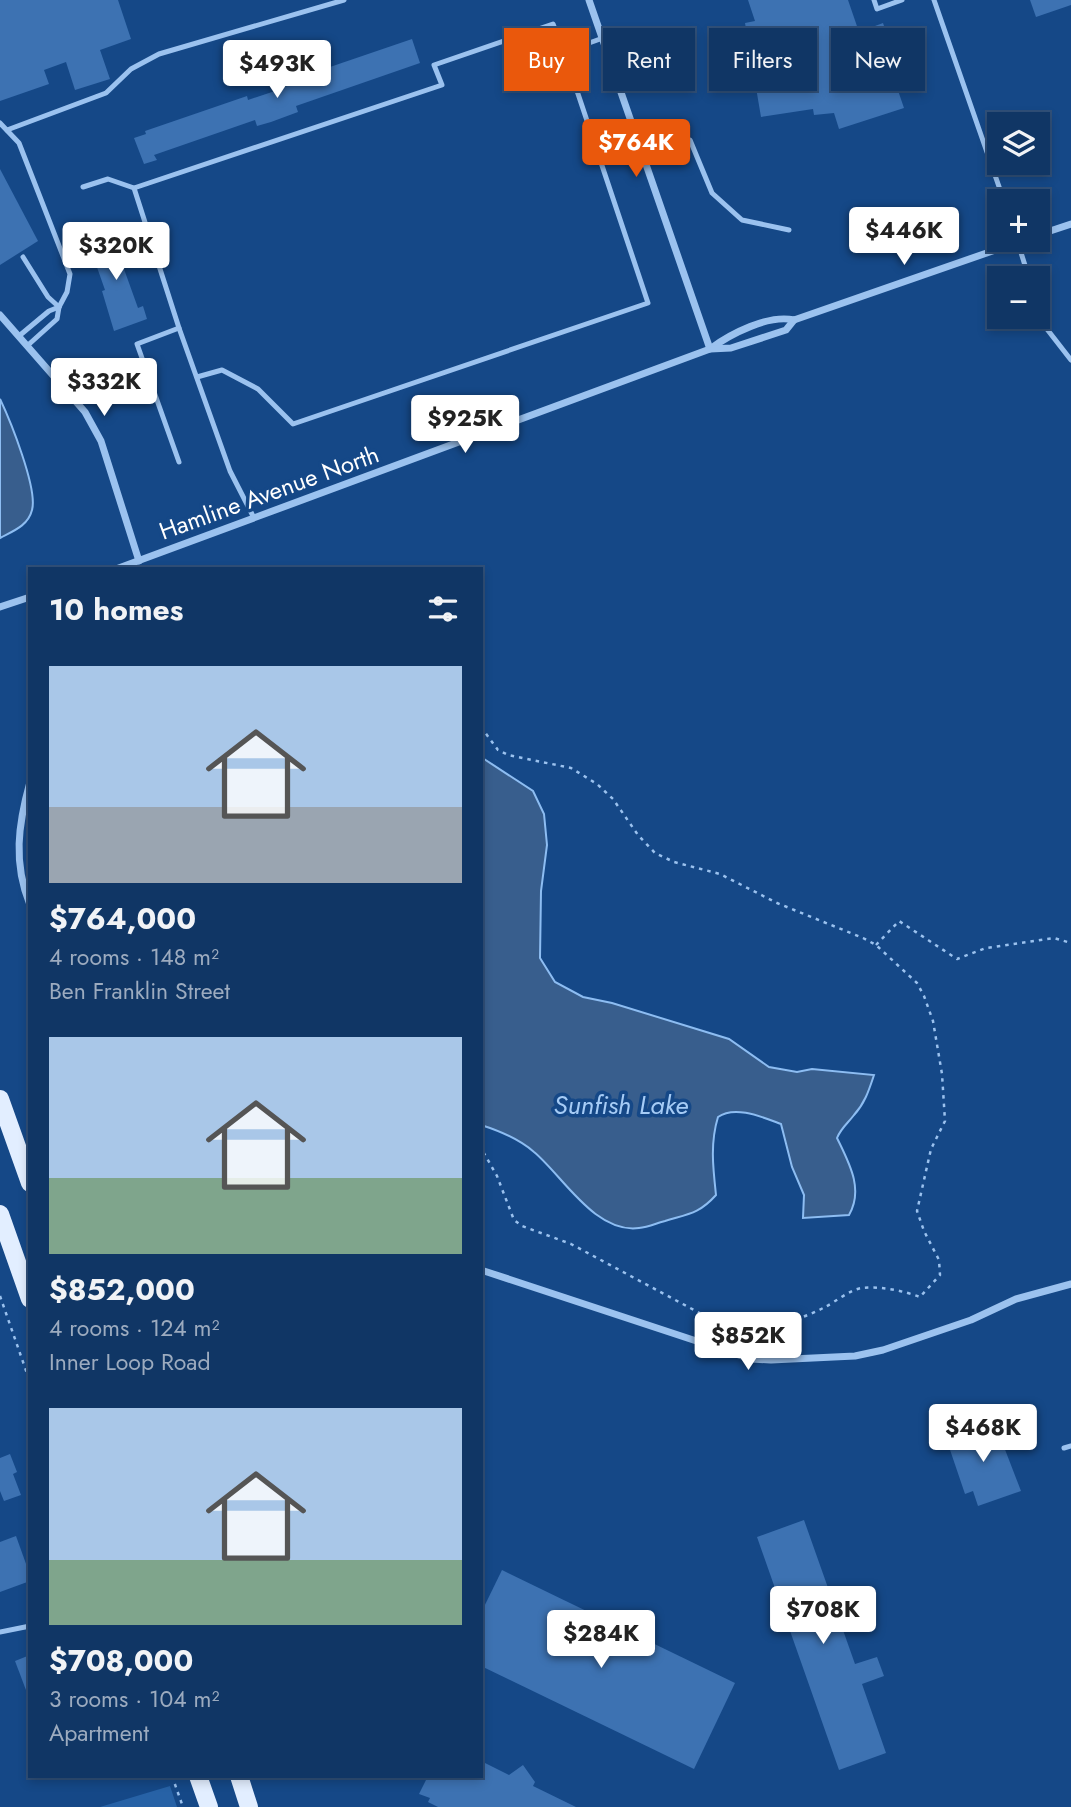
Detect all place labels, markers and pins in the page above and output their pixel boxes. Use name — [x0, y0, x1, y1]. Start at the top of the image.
pin: $493K — [228, 41, 326, 100]
pin: $764K — [587, 120, 685, 179]
pin: $446K — [855, 208, 953, 267]
pin: $320K — [67, 222, 165, 282]
pin: $332K — [55, 358, 153, 418]
pin: $925K — [416, 396, 514, 455]
pin: $852K — [699, 1312, 797, 1372]
pin: $468K — [934, 1404, 1032, 1464]
pin: $708K — [774, 1586, 872, 1646]
pin: $284K — [552, 1610, 650, 1670]

